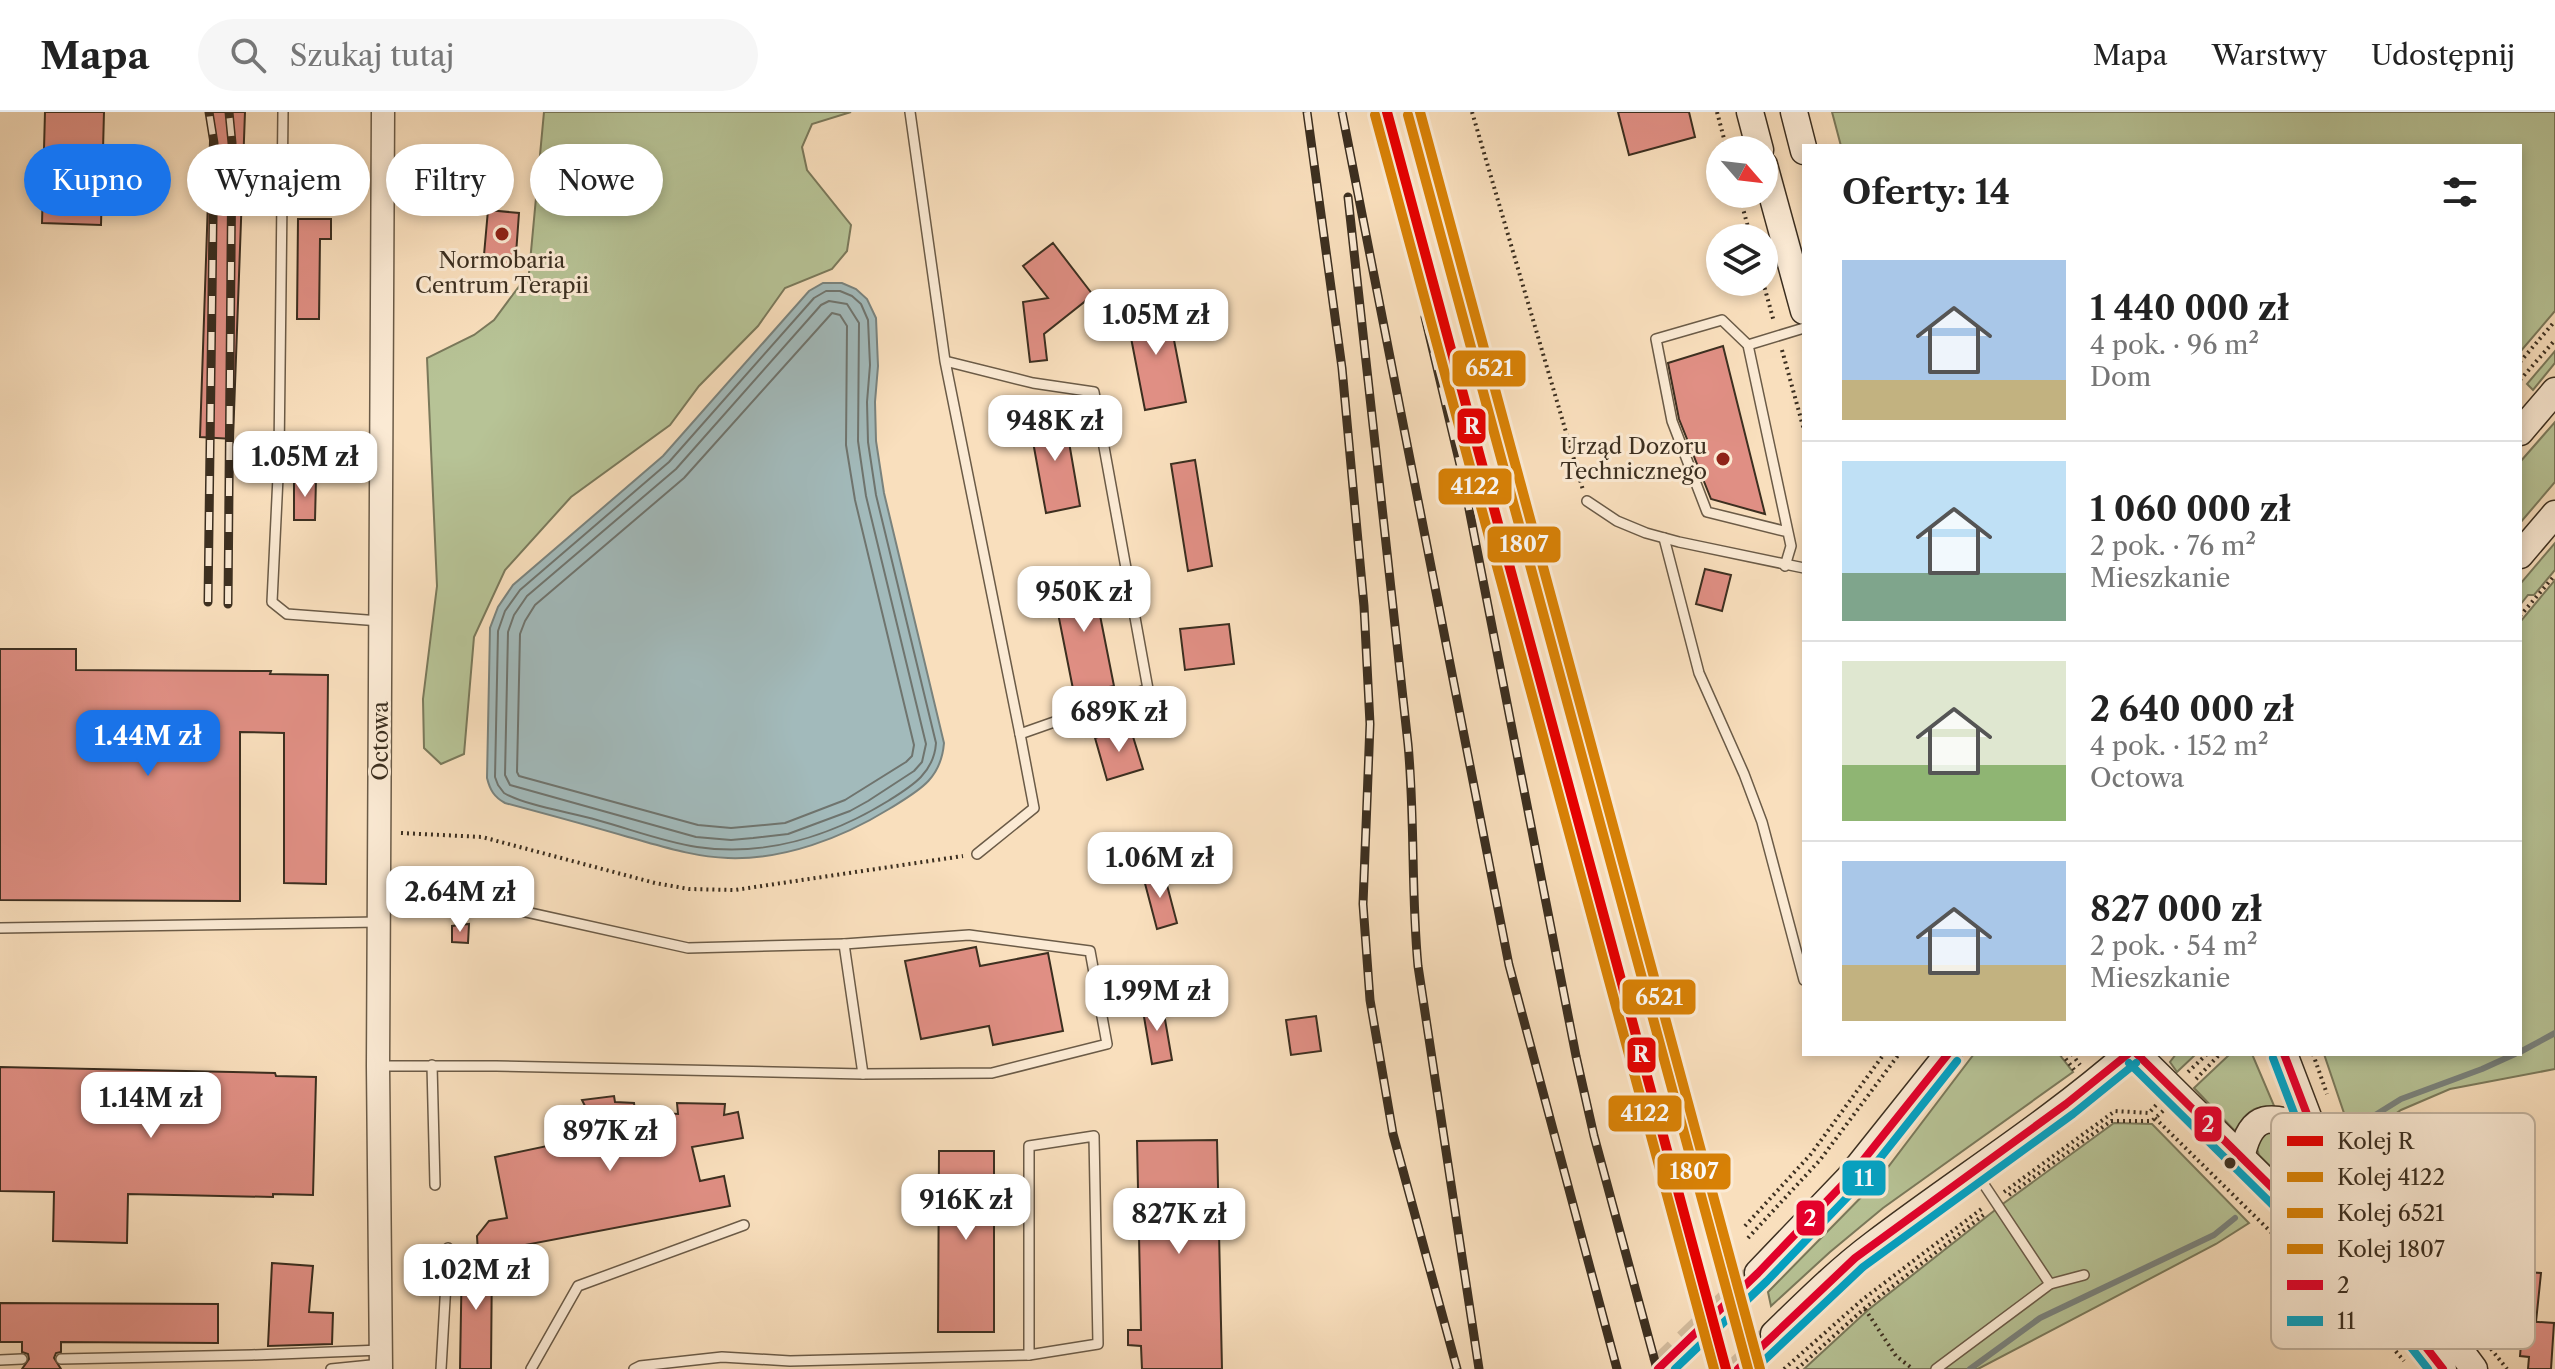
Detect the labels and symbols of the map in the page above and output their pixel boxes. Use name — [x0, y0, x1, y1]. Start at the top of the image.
north arrow — [1706, 136, 1778, 208]
marker: Normobaria Centrum Terapii — [493, 225, 511, 243]
place label: Normobaria Centrum Terapii — [415, 247, 589, 299]
pin: 1.05M zł — [1073, 289, 1239, 357]
line badge: 6521 — [1451, 349, 1527, 388]
text: 6521 — [1465, 355, 1513, 382]
pin: 948K zł — [981, 395, 1129, 463]
line badge: R — [1456, 407, 1487, 445]
text: R — [1464, 413, 1482, 440]
pin: 1.05M zł — [222, 431, 388, 499]
place label: Urząd Dozoru Technicznego — [1560, 433, 1707, 485]
marker: Urząd Dozoru Technicznego — [1714, 450, 1732, 468]
line badge: 4122 — [1437, 467, 1513, 506]
text: 4122 — [1451, 473, 1499, 500]
line badge: 1807 — [1486, 525, 1562, 564]
text: 1807 — [1500, 531, 1549, 558]
pin: 950K zł — [1010, 566, 1158, 634]
pin: 689K zł — [1045, 686, 1193, 754]
street label: Octowa — [367, 701, 394, 781]
pin: 1.44M zł — [65, 710, 231, 778]
pin: 1.06M zł — [1077, 832, 1243, 900]
pin: 2.64M zł — [377, 866, 543, 934]
pin: 1.99M zł — [1074, 965, 1240, 1033]
line badge: 6521 — [1621, 978, 1697, 1016]
text: 6521 — [1635, 984, 1683, 1011]
line badge: R — [1626, 1036, 1657, 1074]
text: R — [1633, 1041, 1651, 1068]
pin: 1.14M zł — [68, 1072, 234, 1140]
line badge: 4122 — [1607, 1094, 1683, 1133]
text: 4122 — [1621, 1100, 1669, 1127]
pin: 897K zł — [536, 1105, 684, 1173]
line badge: 2 — [2193, 1105, 2223, 1143]
text: 2 — [2202, 1111, 2215, 1138]
legend — [2271, 1113, 2535, 1349]
text: Kolej R — [2337, 1128, 2415, 1155]
line badge: 1807 — [1656, 1152, 1732, 1191]
unlabelled marker — [2222, 1155, 2238, 1171]
text: 1807 — [1670, 1158, 1719, 1185]
line badge: 11 — [1841, 1159, 1887, 1197]
text: Kolej 4122 — [2337, 1164, 2445, 1191]
text: 11 — [1854, 1165, 1874, 1192]
pin: 916K zł — [892, 1174, 1040, 1242]
pin: 827K zł — [1105, 1188, 1253, 1256]
line badge: 2 — [1795, 1199, 1826, 1237]
text: Kolej 6521 — [2337, 1200, 2445, 1227]
text: 2 — [1804, 1205, 1817, 1232]
text: Kolej 1807 — [2337, 1236, 2445, 1263]
pin: 1.02M zł — [393, 1244, 559, 1312]
text: 2 — [2337, 1272, 2350, 1299]
text: 11 — [2337, 1308, 2356, 1335]

